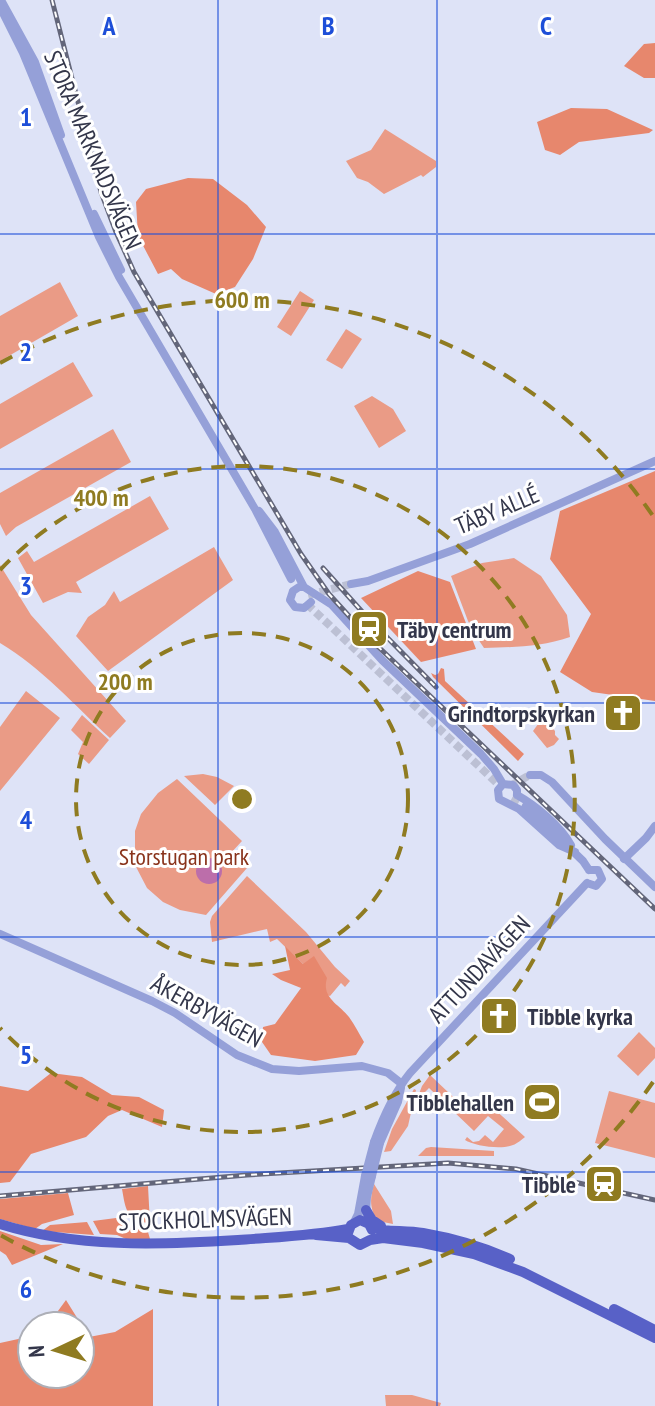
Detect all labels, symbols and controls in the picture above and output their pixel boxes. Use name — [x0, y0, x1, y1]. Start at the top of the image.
text: A — [101, 9, 116, 42]
text: B — [322, 9, 335, 42]
text: C — [540, 9, 552, 42]
street label: STORA MARKNADSVÄGEN — [37, 46, 149, 254]
text: 1 — [20, 100, 32, 133]
text: 600 m — [214, 284, 270, 315]
text: 2 — [20, 335, 32, 368]
street label: TÄBY ALLÉ — [450, 478, 544, 542]
text: 400 m — [73, 482, 129, 513]
text: 3 — [20, 569, 32, 602]
station icon: Täby centrum — [348, 608, 390, 650]
place label: Täby centrum — [397, 614, 512, 645]
text: 200 m — [97, 666, 153, 697]
church icon: Grindtorpskyrkan — [602, 692, 644, 734]
place label: Grindtorpskyrkan — [448, 698, 595, 729]
centre of rings — [228, 785, 256, 813]
text: 4 — [20, 803, 33, 836]
park label: Storstugan park — [119, 841, 250, 872]
street label: ATTUNDAVÄGEN — [421, 909, 537, 1029]
street label: ÅKERBYVÄGEN — [146, 968, 268, 1054]
church icon: Tibble kyrka — [478, 995, 520, 1037]
place label: Tibble kyrka — [527, 1001, 633, 1032]
text: 5 — [20, 1038, 32, 1071]
sports icon: Tibblehallen — [521, 1081, 563, 1123]
place label: Tibblehallen — [406, 1087, 514, 1118]
station icon: Tibble — [583, 1163, 625, 1205]
place label: Tibble — [522, 1169, 576, 1200]
street label: STOCKHOLMSVÄGEN — [118, 1200, 292, 1238]
text: 6 — [20, 1272, 32, 1305]
north arrow — [16, 1310, 96, 1390]
text: N — [22, 1344, 50, 1358]

